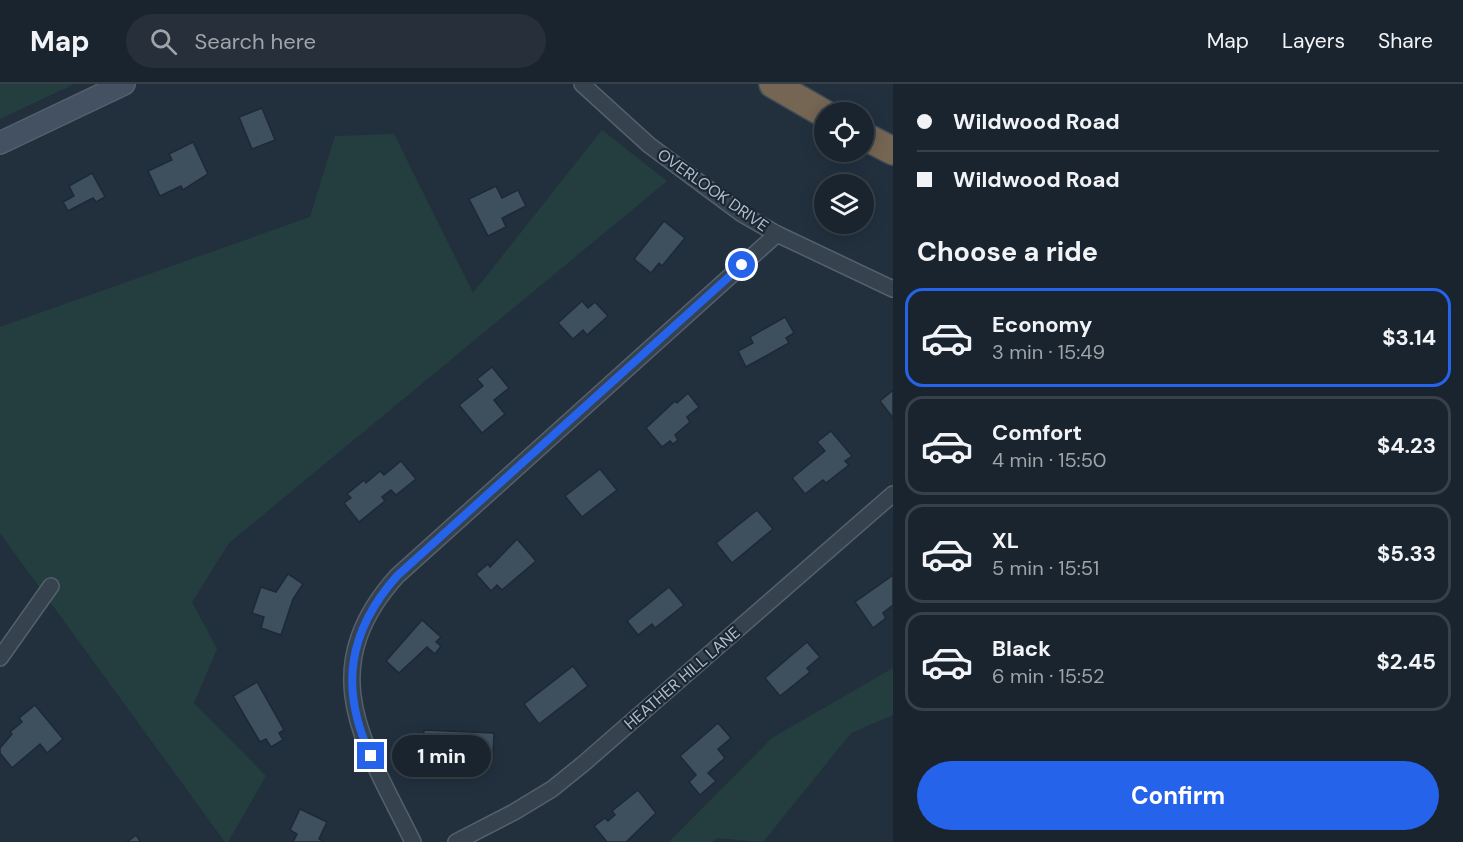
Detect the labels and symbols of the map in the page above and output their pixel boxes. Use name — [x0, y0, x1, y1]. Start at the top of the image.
street label: OVERLOOK DRIVE — [653, 144, 773, 236]
route start — [728, 251, 755, 278]
street label: HEATHER HILL LANE — [620, 622, 744, 734]
callout: 1 min — [392, 735, 491, 777]
route end — [357, 742, 384, 769]

